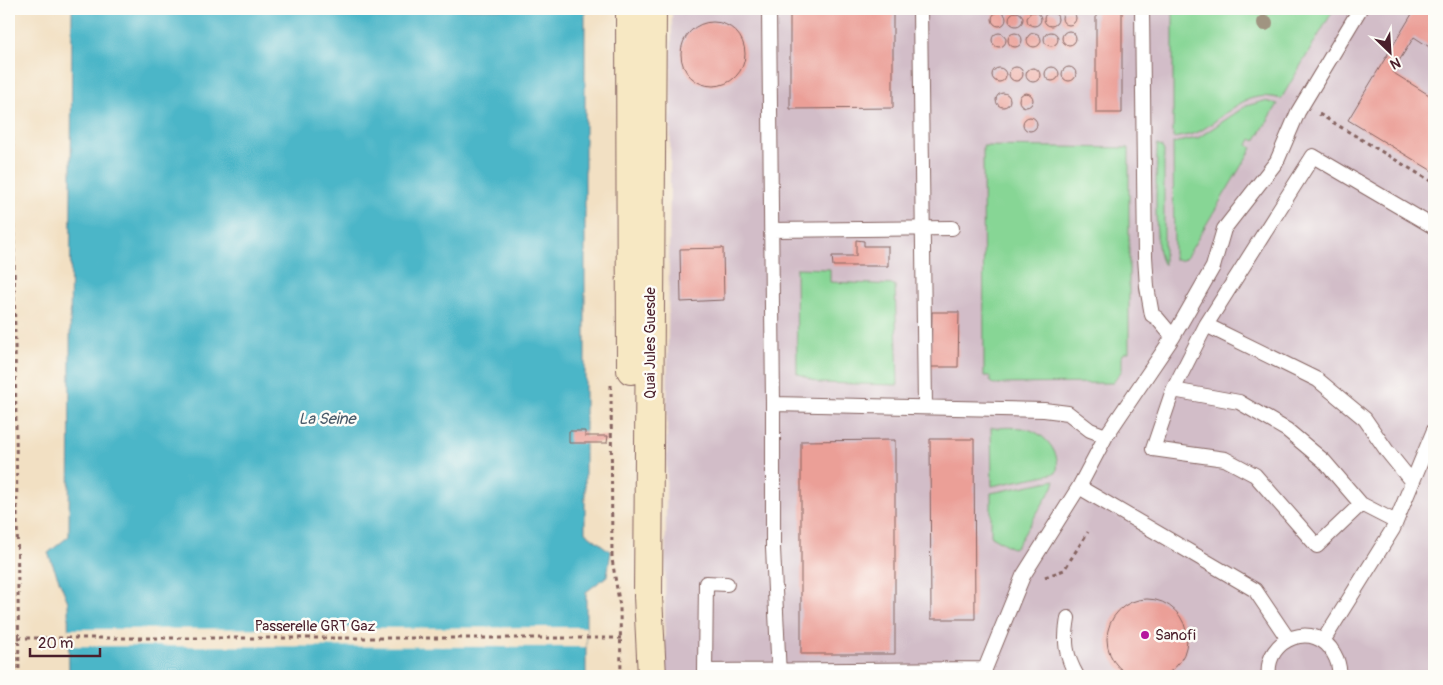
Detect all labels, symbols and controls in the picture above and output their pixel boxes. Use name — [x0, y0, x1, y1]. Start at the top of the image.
north arrow — [1366, 28, 1416, 78]
text: N — [1387, 54, 1403, 73]
street label: Quai Jules Guesde — [641, 287, 660, 399]
water label: La Seine — [299, 409, 357, 429]
street label: Passerelle GRT Gaz — [255, 617, 376, 636]
scale bar — [30, 625, 100, 657]
place label: Sanofi — [1155, 626, 1196, 645]
marker: Sanofi — [1139, 629, 1151, 641]
text: 20 m — [38, 634, 73, 653]

